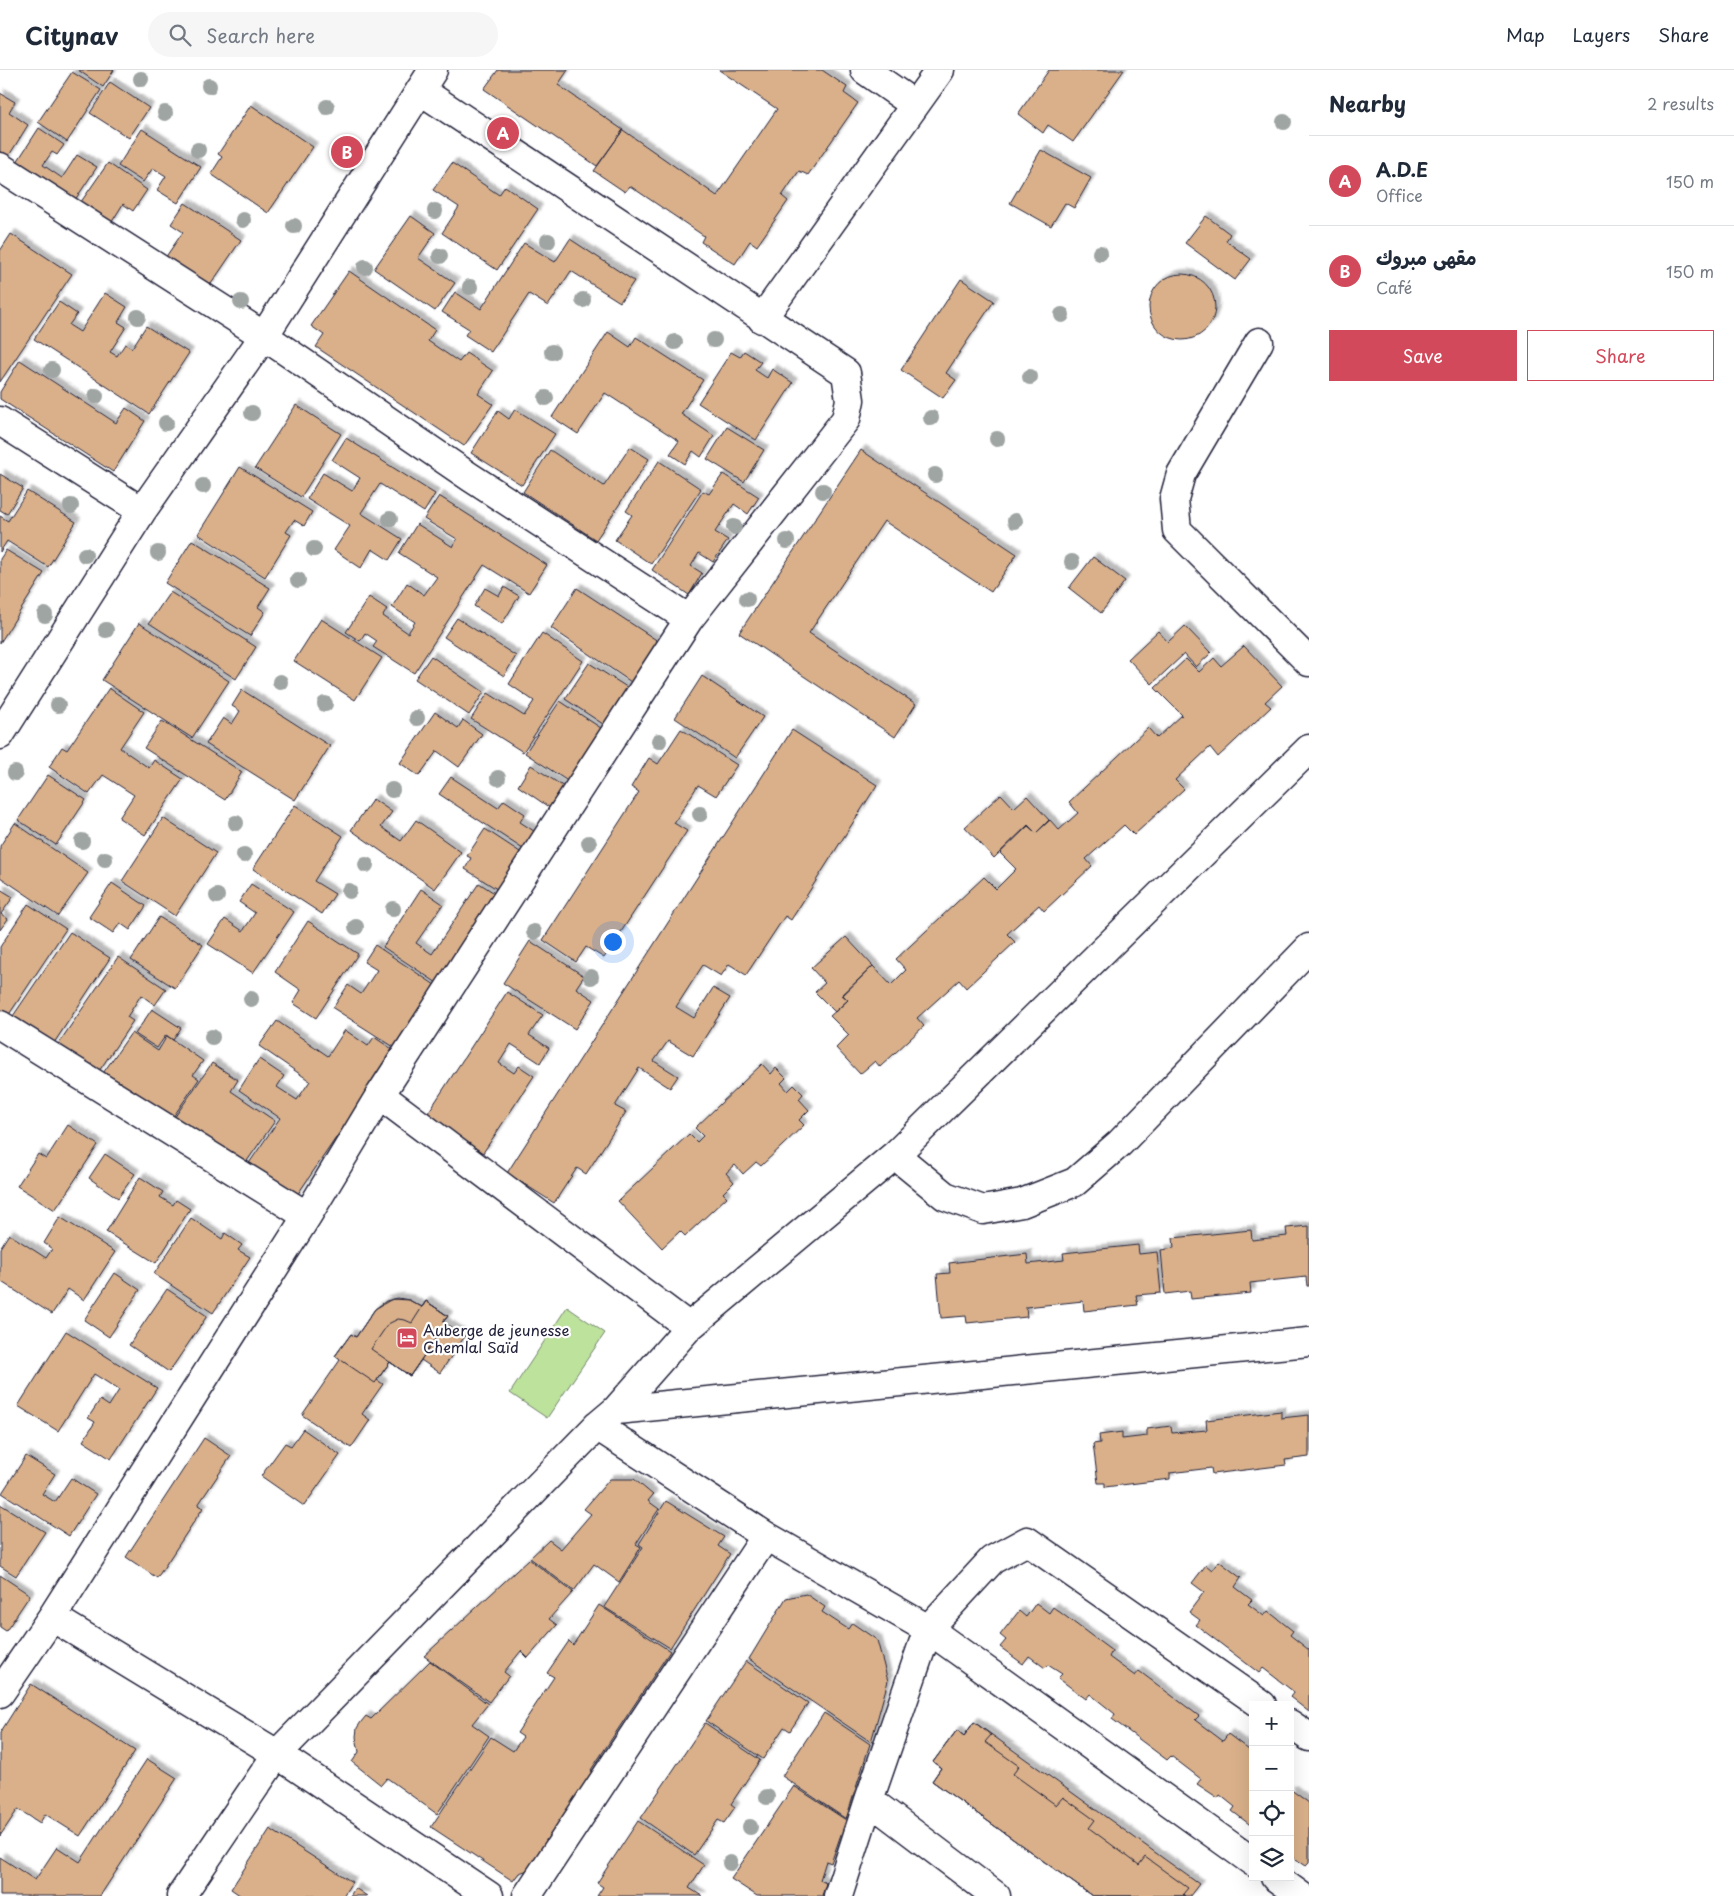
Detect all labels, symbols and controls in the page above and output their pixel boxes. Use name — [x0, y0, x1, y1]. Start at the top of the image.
search box — [148, 12, 498, 57]
text: Citynav — [25, 17, 118, 53]
icon: search — [166, 21, 194, 49]
text: Search here — [206, 21, 315, 49]
text: Map — [1506, 21, 1545, 48]
text: Layers — [1573, 21, 1630, 48]
text: Share — [1658, 21, 1709, 48]
text: Nearby — [1329, 87, 1406, 119]
text: 2 results — [1647, 91, 1714, 115]
pin: A — [487, 114, 519, 152]
pin: B — [331, 133, 363, 171]
text: A.D.E — [1376, 155, 1428, 183]
text: A — [1339, 169, 1351, 193]
text: 150 m — [1666, 169, 1714, 193]
text: Office — [1376, 183, 1423, 207]
text: مقهى مبروك — [1376, 243, 1477, 271]
text: B — [1340, 259, 1350, 283]
text: 150 m — [1666, 259, 1714, 283]
text: Café — [1376, 275, 1412, 299]
button: Save — [1329, 330, 1517, 381]
button: Share — [1527, 330, 1714, 381]
your location — [600, 929, 626, 955]
place label: Auberge de jeunesse Chemlal Saïd — [423, 1318, 569, 1358]
hotel icon: Auberge de jeunesse Chemlal Saïd — [395, 1326, 419, 1350]
map controls — [1249, 1701, 1294, 1881]
button: + — [1249, 1701, 1294, 1746]
button: − — [1249, 1746, 1294, 1791]
button: locate — [1249, 1791, 1294, 1836]
button: layers — [1249, 1836, 1294, 1881]

